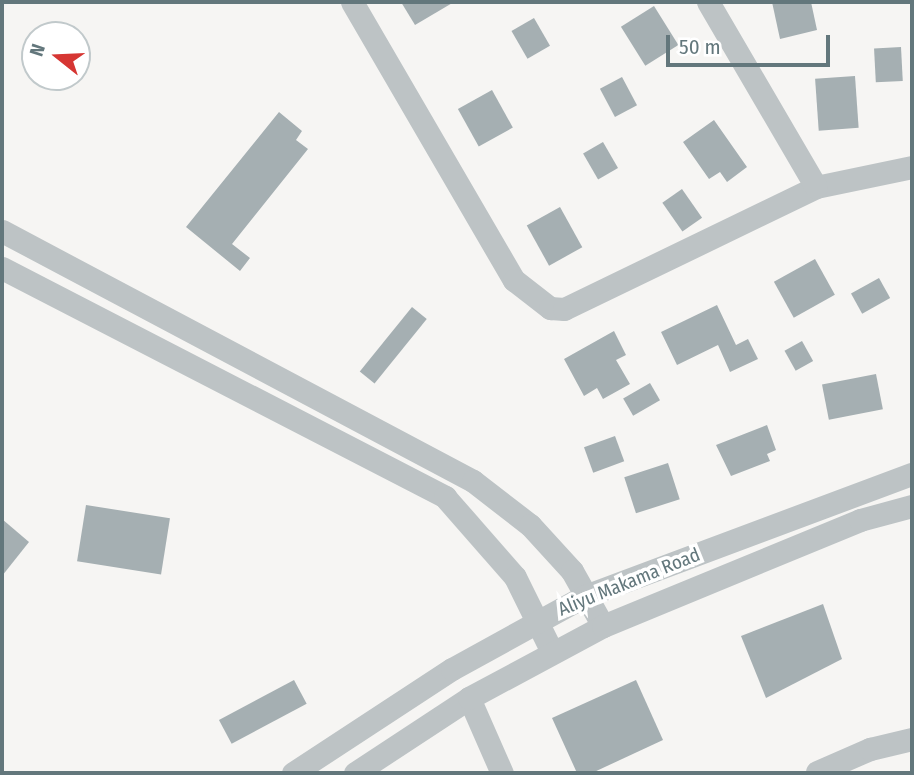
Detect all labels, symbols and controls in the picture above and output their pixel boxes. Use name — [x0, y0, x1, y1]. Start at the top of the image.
north arrow — [21, 21, 91, 91]
scale bar — [669, 21, 834, 65]
text: 50 m — [679, 34, 721, 60]
text: N — [25, 41, 50, 59]
street label: Aliyu Makama Road — [555, 543, 703, 621]

